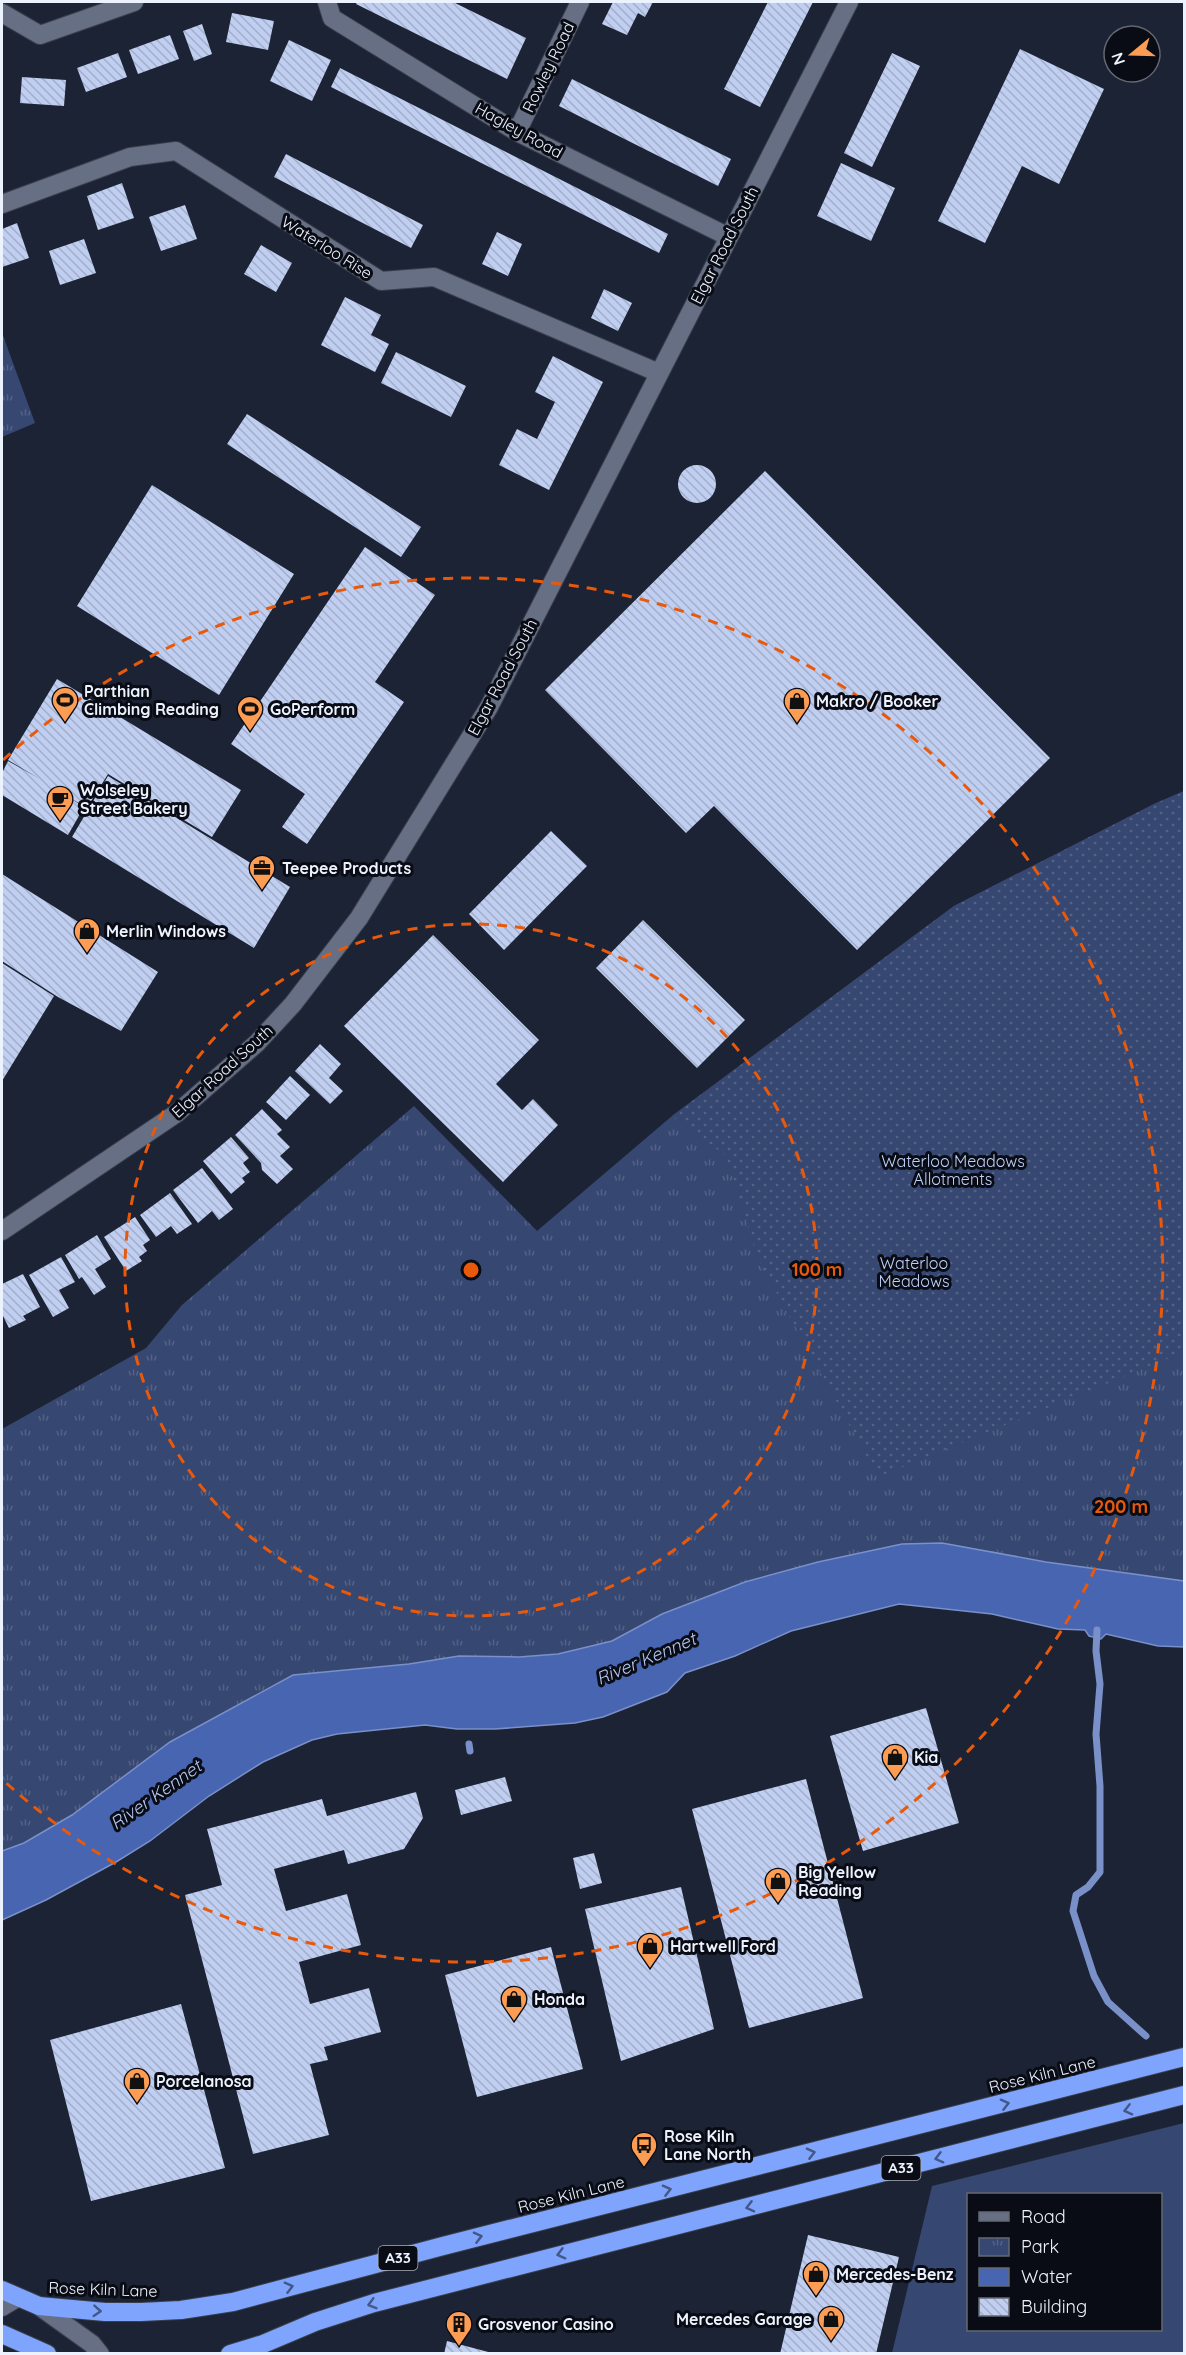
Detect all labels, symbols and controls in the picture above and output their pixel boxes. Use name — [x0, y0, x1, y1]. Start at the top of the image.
street label: Rowley Road — [518, 19, 578, 115]
north arrow — [1102, 24, 1162, 84]
text: N — [1106, 50, 1129, 68]
street label: Hagley Road — [472, 98, 566, 162]
street label: Elgar Road South — [686, 183, 762, 307]
street label: Waterloo Rise — [278, 211, 376, 283]
street label: Elgar Road South — [463, 615, 541, 739]
place label: Parthian Climbing Reading — [84, 681, 219, 719]
sports icon: Parthian Climbing Reading — [50, 685, 80, 723]
shop icon: Makro / Booker — [782, 686, 812, 724]
place label: Makro / Booker — [816, 691, 939, 711]
sports icon: GoPerform — [235, 694, 265, 732]
place label: GoPerform — [270, 699, 355, 719]
place label: Wolseley Street Bakery — [80, 780, 188, 818]
cafe icon: Wolseley Street Bakery — [45, 784, 75, 822]
office icon: Teepee Products — [247, 853, 277, 891]
place label: Teepee Products — [282, 858, 411, 878]
shop icon: Merlin Windows — [72, 916, 102, 954]
place label: Merlin Windows — [106, 921, 226, 941]
street label: Elgar Road South — [167, 1020, 277, 1122]
park label: Waterloo Meadows Allotments — [881, 1151, 1025, 1189]
park label: Waterloo Meadows — [879, 1253, 949, 1291]
text: 100 m — [792, 1258, 842, 1281]
centre of rings — [461, 1260, 481, 1280]
text: 200 m — [1094, 1495, 1148, 1518]
water label: River Kennet — [592, 1626, 701, 1690]
shop icon: Kia — [880, 1742, 910, 1780]
place label: Kia — [914, 1747, 938, 1767]
water label: River Kennet — [106, 1754, 207, 1835]
place label: Big Yellow Reading — [798, 1862, 876, 1900]
shop icon: Big Yellow Reading — [763, 1866, 793, 1904]
shop icon: Hartwell Ford — [635, 1931, 665, 1969]
place label: Hartwell Ford — [670, 1936, 776, 1956]
shop icon: Honda — [499, 1984, 529, 2022]
place label: Honda — [534, 1989, 585, 2009]
street label: Rose Kiln Lane — [987, 2051, 1097, 2097]
shop icon: Porcelanosa — [122, 2066, 152, 2104]
place label: Porcelanosa — [156, 2071, 252, 2091]
one-way arrow — [999, 2099, 1009, 2112]
one-way arrow — [1123, 2103, 1134, 2115]
place label: Rose Kiln Lane North — [664, 2126, 751, 2164]
bus stop icon: Rose Kiln Lane North — [629, 2130, 659, 2168]
one-way arrow — [805, 2148, 815, 2161]
one-way arrow — [934, 2151, 945, 2163]
road number: A33 — [882, 2156, 920, 2180]
street label: Rose Kiln Lane — [516, 2171, 626, 2217]
one-way arrow — [662, 2184, 672, 2197]
legend — [967, 2193, 1162, 2331]
one-way arrow — [745, 2199, 755, 2212]
text: Road — [1021, 2205, 1066, 2228]
one-way arrow — [473, 2232, 483, 2245]
text: Park — [1021, 2235, 1059, 2258]
road number: A33 — [378, 2246, 418, 2270]
one-way arrow — [556, 2247, 567, 2259]
shop icon: Mercedes-Benz — [801, 2259, 831, 2297]
place label: Mercedes-Benz — [836, 2264, 954, 2284]
text: Water — [1021, 2265, 1072, 2288]
street label: Rose Kiln Lane — [48, 2277, 158, 2301]
one-way arrow — [283, 2282, 294, 2294]
text: Building — [1021, 2295, 1087, 2318]
one-way arrow — [367, 2296, 377, 2309]
one-way arrow — [92, 2304, 101, 2317]
shop icon: Mercedes Garage — [816, 2304, 846, 2342]
building icon: Grosvenor Casino — [444, 2309, 474, 2347]
place label: Mercedes Garage — [676, 2309, 812, 2329]
place label: Grosvenor Casino — [478, 2314, 614, 2334]

